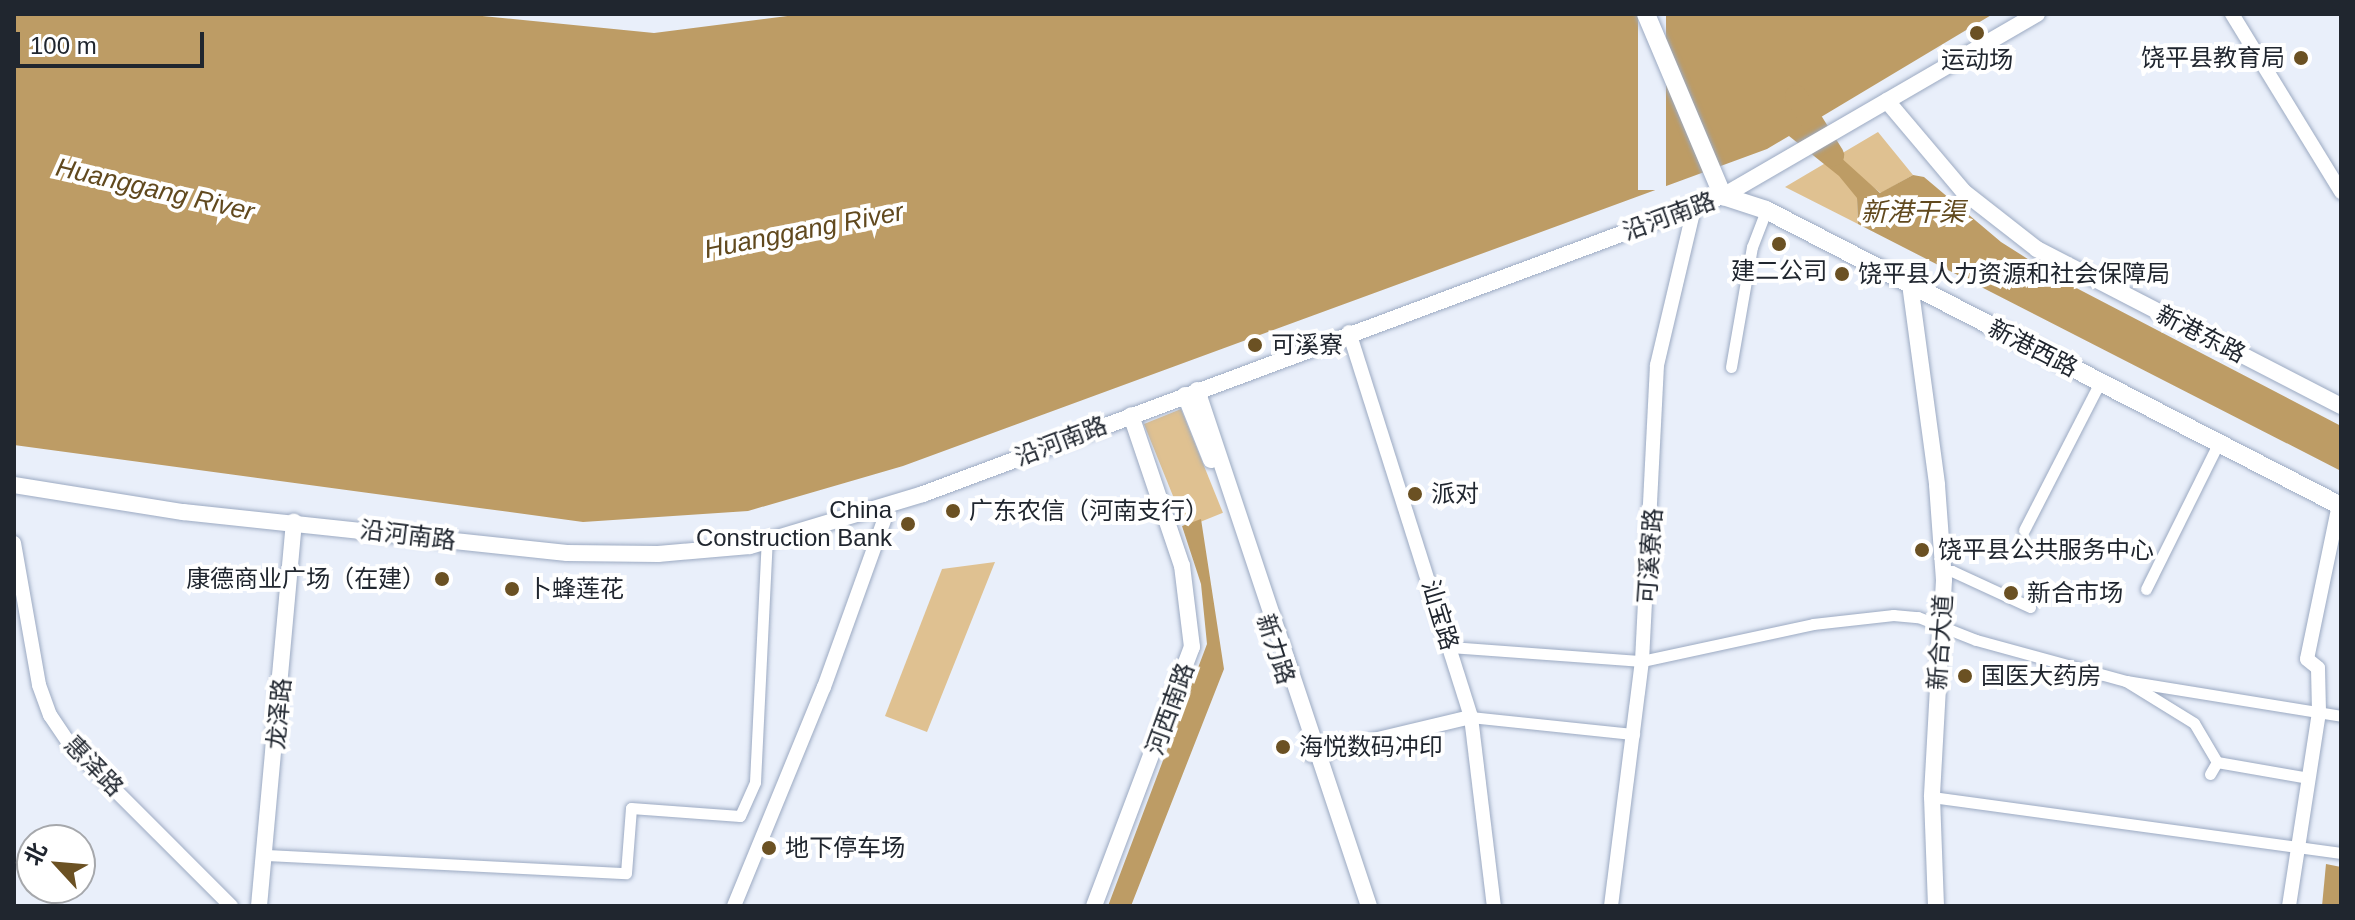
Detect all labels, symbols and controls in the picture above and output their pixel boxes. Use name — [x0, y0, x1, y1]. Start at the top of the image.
scale bar — [20, 16, 208, 66]
marker: 运动场 — [1968, 24, 1986, 42]
text: 100 m — [30, 32, 97, 59]
place label: 饶平县教育局 — [2141, 44, 2285, 72]
place label: 运动场 — [1941, 46, 2013, 74]
marker: 饶平县教育局 — [2292, 49, 2310, 67]
water label: Huanggang River — [53, 152, 257, 228]
street label: 沿河南路 — [1619, 186, 1719, 246]
water label: Huanggang River — [702, 196, 906, 266]
water label: 新港干渠 — [1861, 197, 1965, 229]
marker: 建二公司 — [1770, 235, 1788, 253]
place label: 建二公司 — [1731, 257, 1827, 285]
place label: 饶平县人力资源和社会保障局 — [1858, 260, 2170, 288]
marker: 饶平县人力资源和社会保障局 — [1833, 265, 1851, 283]
street label: 新港东路 — [2152, 299, 2250, 369]
street label: 新港西路 — [1984, 313, 2082, 383]
place label: 可溪寮 — [1271, 331, 1343, 359]
marker: 可溪寮 — [1246, 336, 1264, 354]
street label: 沿河南路 — [1011, 410, 1111, 472]
place label: 派对 — [1431, 480, 1479, 508]
marker: 派对 — [1406, 485, 1424, 503]
place label: China Construction Bank — [696, 496, 892, 552]
place label: 广东农信（河南支行） — [969, 497, 1209, 525]
marker: 广东农信（河南支行） — [944, 502, 962, 520]
street label: 可溪寮路 — [1632, 507, 1668, 605]
street label: 沿河南路 — [359, 515, 457, 555]
marker: China Construction Bank — [899, 515, 917, 533]
place label: 饶平县公共服务中心 — [1938, 536, 2154, 564]
marker: 饶平县公共服务中心 — [1913, 541, 1931, 559]
place label: 康德商业广场（在建） — [186, 565, 426, 593]
marker: 康德商业广场（在建） — [433, 570, 451, 588]
place label: 卜蜂莲花 — [528, 575, 624, 603]
street label: 汕宝路 — [1416, 576, 1464, 654]
place label: 新合市场 — [2027, 579, 2123, 607]
marker: 卜蜂莲花 — [503, 580, 521, 598]
marker: 新合市场 — [2002, 584, 2020, 602]
street label: 新合大道 — [1922, 593, 1958, 691]
street label: 新力路 — [1251, 610, 1301, 688]
street label: 河西南路 — [1140, 659, 1200, 759]
place label: 国医大药房 — [1981, 662, 2101, 690]
marker: 国医大药房 — [1956, 667, 1974, 685]
street label: 龙泽路 — [262, 677, 296, 751]
street label: 惠泽路 — [59, 730, 129, 802]
place label: 海悦数码冲印 — [1299, 733, 1443, 761]
marker: 海悦数码冲印 — [1274, 738, 1292, 756]
north arrow — [16, 824, 96, 904]
place label: 地下停车场 — [785, 834, 905, 862]
text: 北 — [20, 839, 52, 870]
marker: 地下停车场 — [760, 839, 778, 857]

